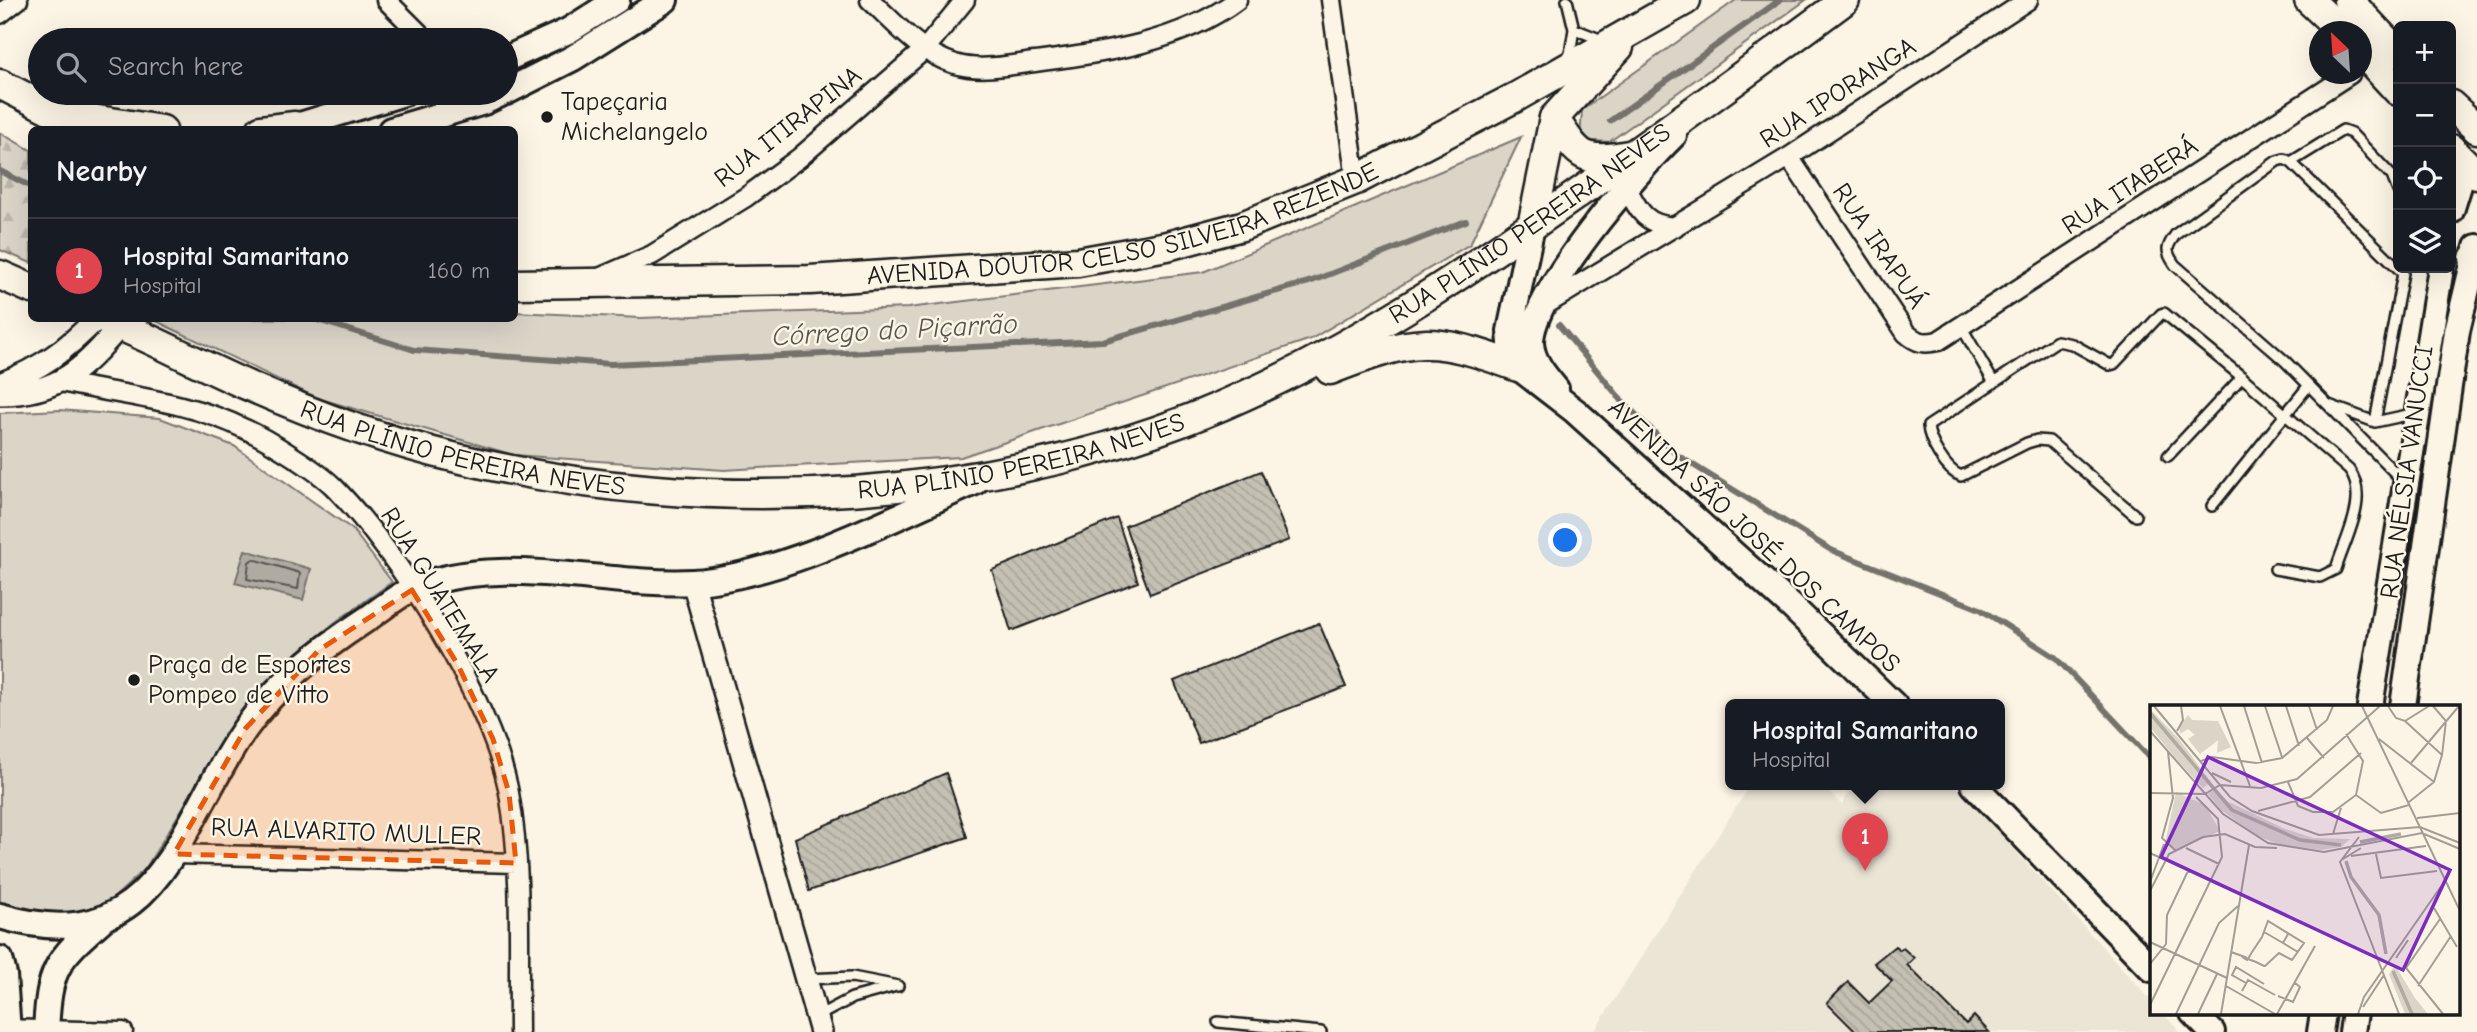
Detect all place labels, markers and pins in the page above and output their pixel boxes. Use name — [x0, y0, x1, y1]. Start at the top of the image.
place label: Tapeçaria Michelangelo — [561, 87, 708, 147]
marker: Tapeçaria Michelangelo — [539, 109, 555, 125]
place label: Praça de Esportes Pompeo de Vitto — [148, 650, 351, 710]
marker: Praça de Esportes Pompeo de Vitto — [126, 672, 142, 688]
pin: 1 — [1842, 813, 1888, 871]

